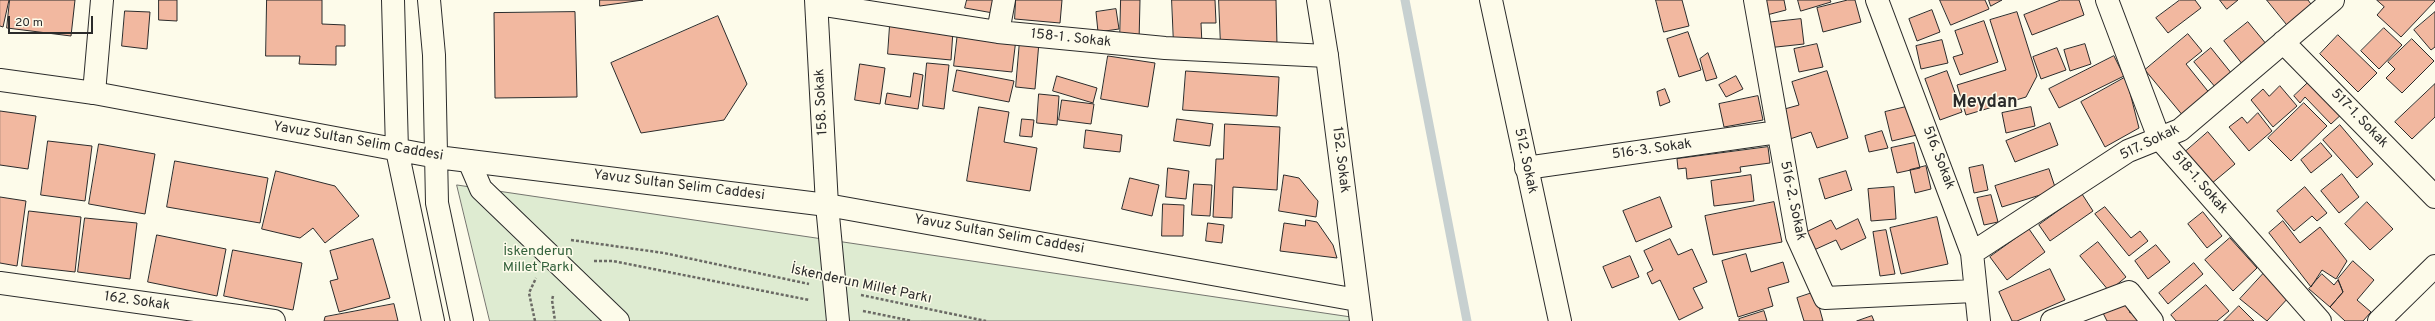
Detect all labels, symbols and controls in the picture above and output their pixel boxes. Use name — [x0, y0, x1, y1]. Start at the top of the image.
scale bar — [10, 8, 95, 34]
text: 20 m — [15, 15, 43, 31]
street label: 158-1 . Sokak — [1030, 26, 1112, 52]
street label: 158. Sokak — [812, 68, 832, 136]
street label: 517-1. Sokak — [2327, 86, 2391, 152]
district label: Meydan — [1952, 92, 2018, 114]
street label: Yavuz Sultan Selim Caddesi — [272, 119, 444, 165]
street label: 517. Sokak — [2118, 121, 2182, 165]
street label: 516. Sokak — [1918, 124, 1958, 192]
street label: 152. Sokak — [1328, 126, 1352, 194]
street label: 512. Sokak — [1510, 127, 1540, 195]
street label: 516-3. Sokak — [1611, 136, 1693, 164]
street label: 518-1. Sokak — [2167, 148, 2231, 218]
street label: 516-2. Sokak — [1775, 160, 1809, 242]
street label: Yavuz Sultan Selim Caddesi — [592, 167, 766, 205]
street label: Yavuz Sultan Selim Caddesi — [913, 212, 1085, 258]
park label: İskenderun Millet Parkı — [503, 244, 573, 276]
street label: İskenderun Millet Parkı — [789, 262, 933, 308]
street label: 162. Sokak — [103, 289, 171, 315]

